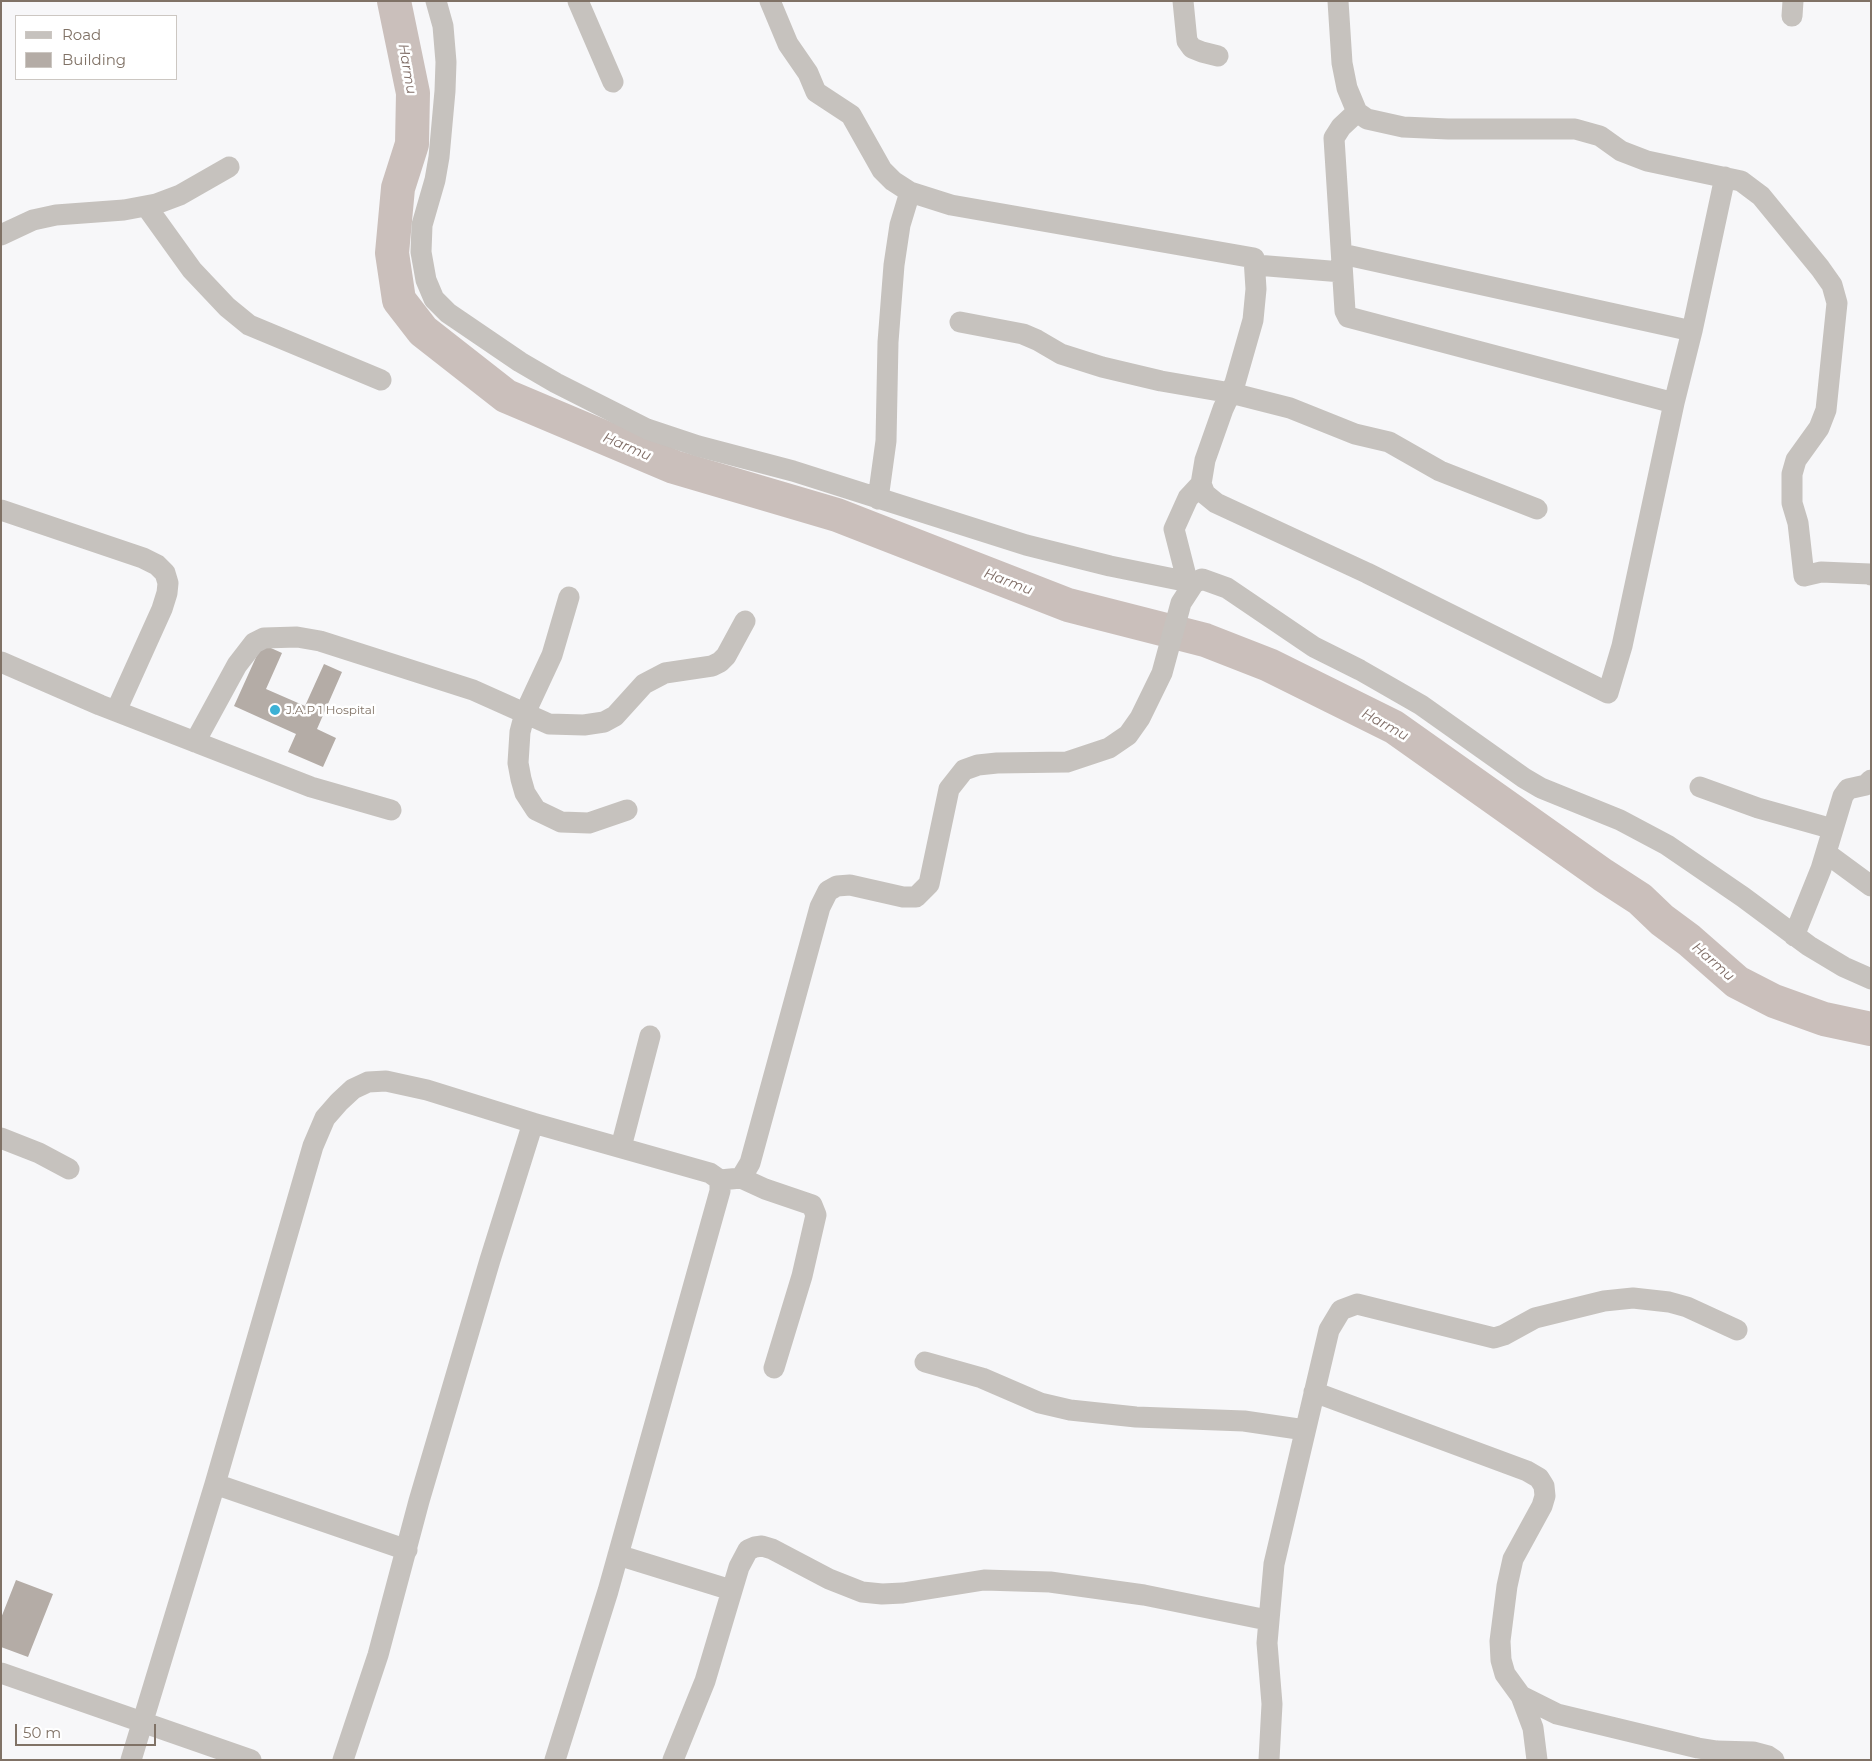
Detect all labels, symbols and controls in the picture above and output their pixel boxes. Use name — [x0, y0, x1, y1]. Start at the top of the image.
legend — [15, 15, 178, 80]
text: Road — [62, 25, 101, 44]
water label: Harmu — [394, 43, 420, 95]
text: Building — [62, 50, 126, 69]
water label: Harmu — [600, 429, 654, 465]
water label: Harmu — [981, 565, 1035, 599]
marker: J.A.P 1 Hospital — [268, 703, 282, 717]
place label: J.A.P 1 Hospital — [286, 703, 375, 717]
water label: Harmu — [1359, 705, 1411, 745]
water label: Harmu — [1688, 939, 1738, 985]
scale bar — [18, 1714, 159, 1746]
text: 50 m — [23, 1723, 61, 1742]

